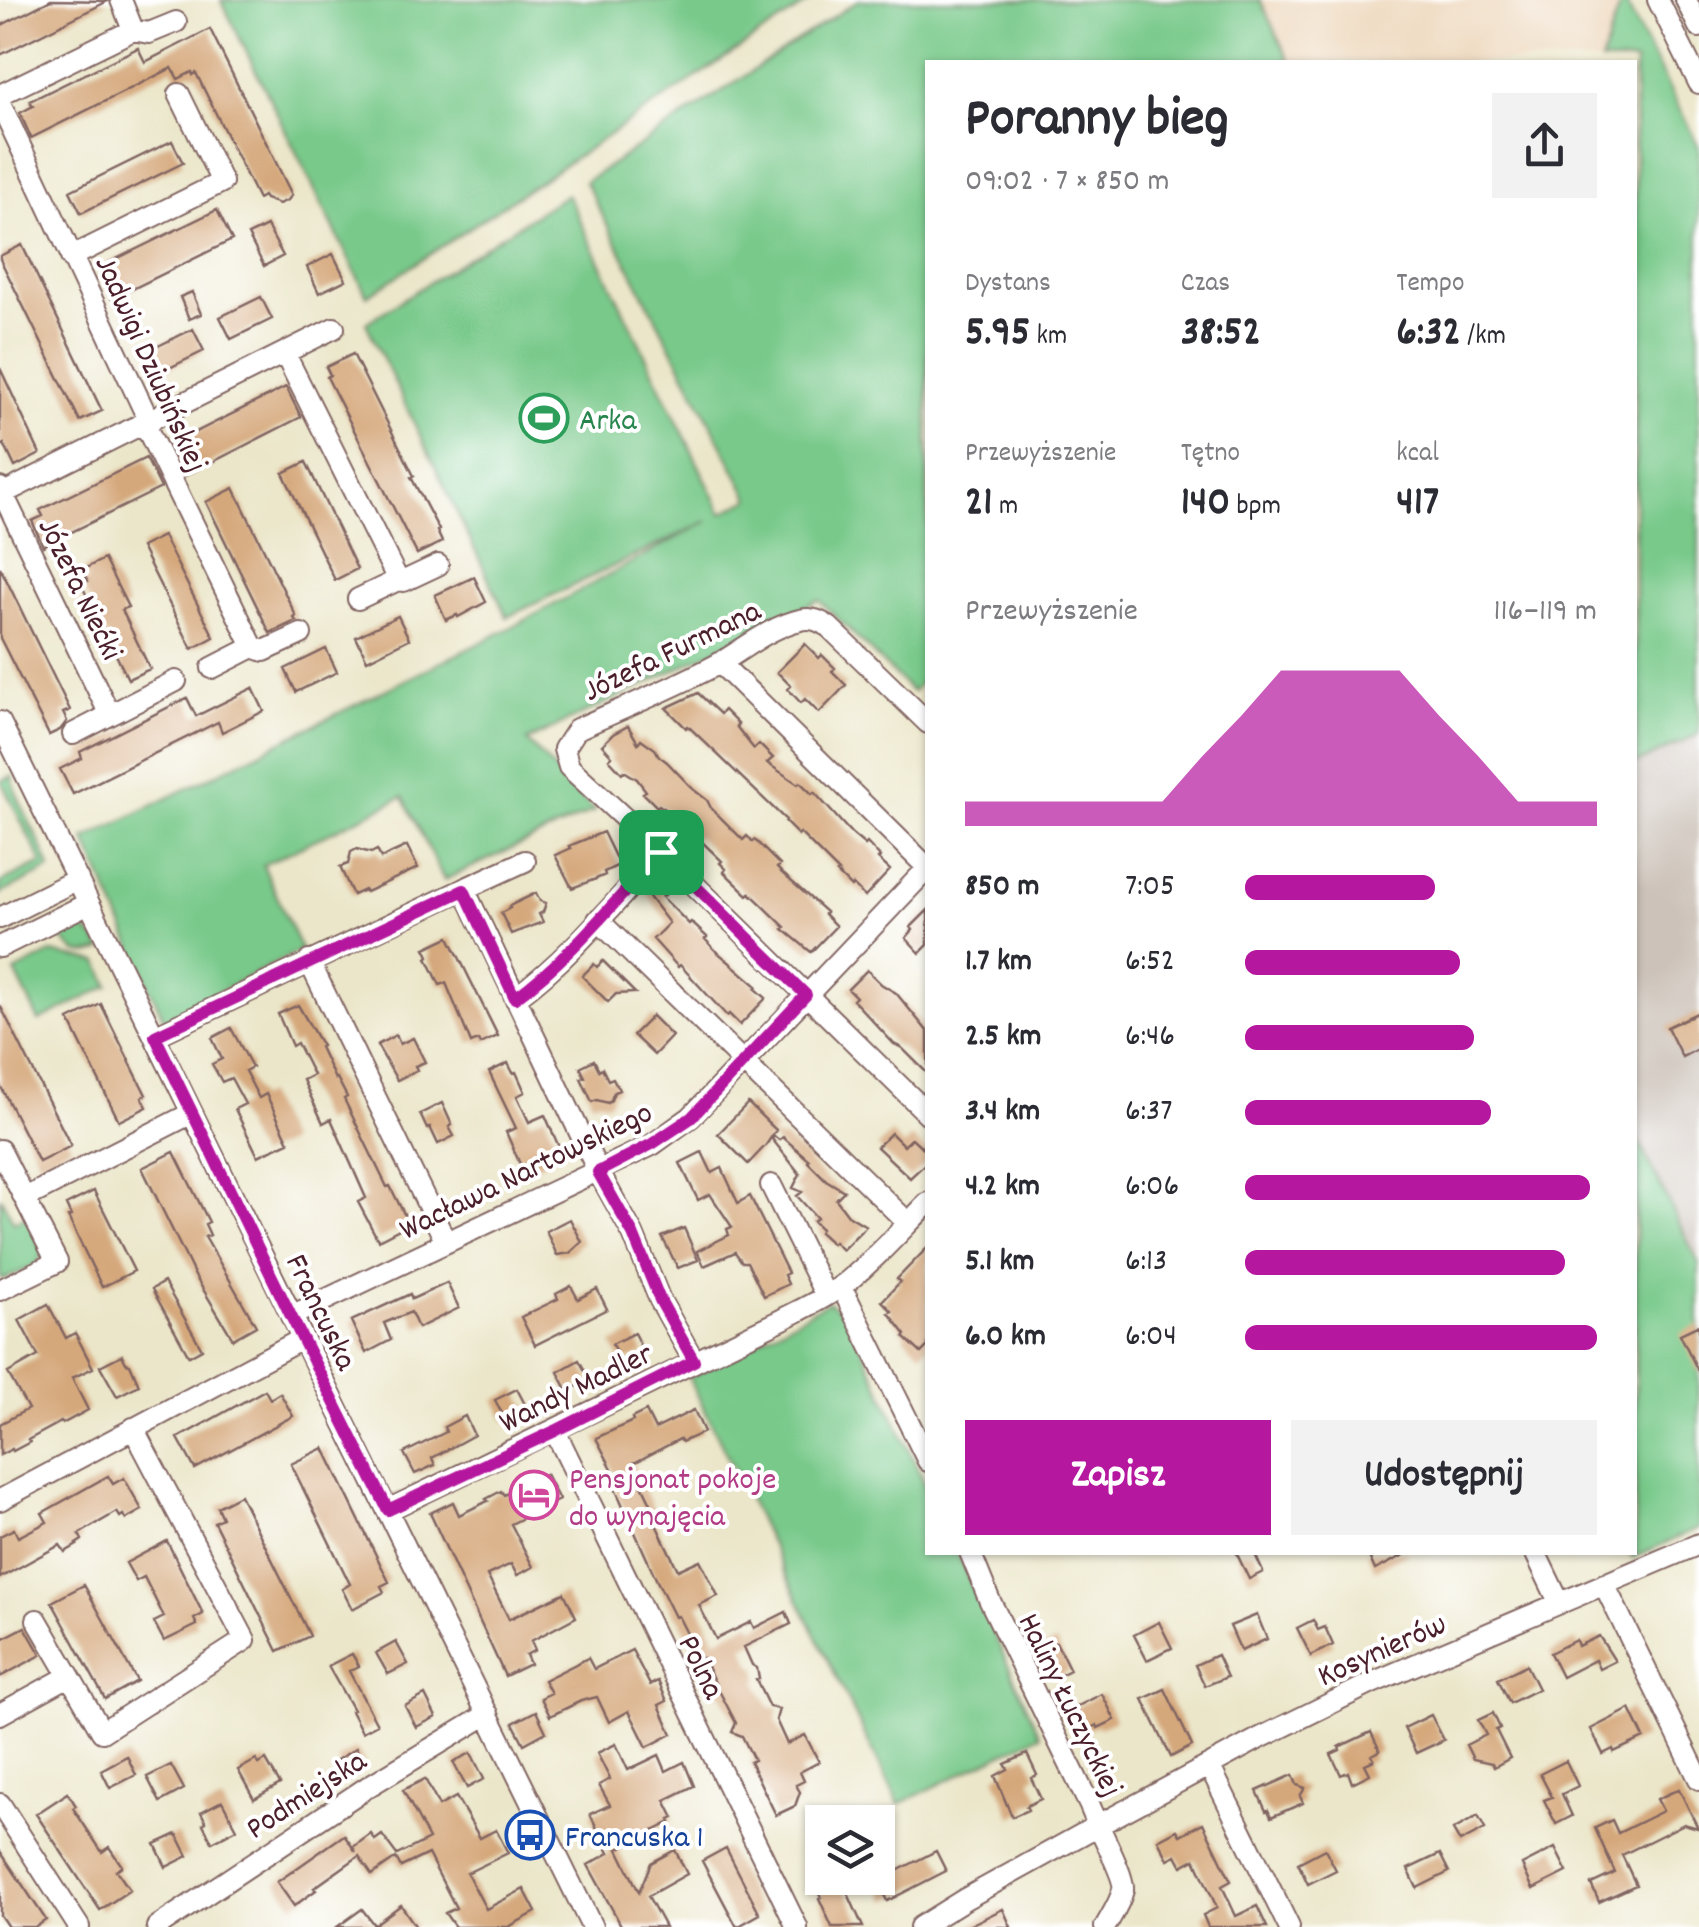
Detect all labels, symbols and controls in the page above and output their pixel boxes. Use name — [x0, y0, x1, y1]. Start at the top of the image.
text: Poranny bieg — [965, 83, 1229, 162]
button: share — [1492, 93, 1597, 198]
text: 09:02 · 7 × 850 m — [965, 160, 1170, 206]
street label: Jadwigi Dziubińskiej — [80, 249, 217, 481]
text: Dystans — [965, 265, 1051, 305]
text: Czas — [1181, 265, 1230, 305]
text: Tempo — [1396, 265, 1464, 305]
text: 5.95 — [965, 305, 1030, 365]
text: 38:52 — [1181, 305, 1261, 365]
text: 6:32 — [1396, 305, 1461, 365]
text: km — [1030, 318, 1067, 358]
text: /km — [1461, 318, 1506, 358]
sports icon: Arka — [518, 392, 570, 444]
place label: Arka — [579, 400, 637, 446]
text: Przewyższenie — [965, 435, 1116, 475]
text: Tętno — [1181, 435, 1240, 475]
text: kcal — [1396, 435, 1439, 475]
text: 21 — [965, 475, 993, 535]
text: 140 — [1181, 475, 1230, 535]
text: 417 — [1396, 475, 1439, 535]
text: m — [993, 488, 1018, 528]
text: bpm — [1230, 488, 1281, 528]
street label: Józefa Niećki — [23, 511, 132, 669]
street label: Józefa Furmana — [577, 590, 771, 716]
text: Przewyższenie — [965, 590, 1138, 636]
text: 116–119 m — [1493, 590, 1597, 636]
pin — [619, 810, 704, 895]
icon: arrive — [634, 825, 689, 880]
text: 850 m — [965, 865, 1039, 911]
text: 7:05 — [1125, 865, 1175, 911]
text: 1.7 km — [965, 940, 1032, 986]
text: 6:52 — [1125, 940, 1175, 986]
text: 2.5 km — [965, 1015, 1042, 1061]
text: 6:46 — [1125, 1015, 1175, 1061]
text: 3.4 km — [965, 1090, 1040, 1136]
text: 6:37 — [1125, 1090, 1172, 1136]
street label: Wacława Nartowskiego — [393, 1092, 661, 1255]
text: 4.2 km — [965, 1165, 1040, 1211]
text: 6:06 — [1125, 1165, 1179, 1211]
text: 5.1 km — [965, 1240, 1035, 1286]
text: 6:13 — [1125, 1240, 1167, 1286]
street label: Francuska — [271, 1247, 367, 1380]
text: 6.0 km — [965, 1315, 1046, 1361]
text: 6:04 — [1125, 1315, 1177, 1361]
street label: Wandy Madler — [493, 1333, 662, 1448]
button: Zapisz — [965, 1420, 1271, 1535]
button: Udostępnij — [1291, 1420, 1597, 1535]
place label: Pensjonat pokoje do wynajęcia — [569, 1459, 776, 1542]
hotel icon: Pensjonat pokoje do wynajęcia — [508, 1469, 560, 1521]
street label: Kosynierów — [1311, 1604, 1455, 1701]
street label: Haliny Łuczyckiej — [1003, 1606, 1132, 1806]
street label: Polna — [663, 1628, 734, 1709]
street label: Podmiejska — [238, 1740, 378, 1853]
map controls — [805, 1805, 895, 1895]
button: layers — [805, 1805, 895, 1895]
bus stop icon: Francuska 1 — [504, 1809, 556, 1861]
place label: Francuska 1 — [565, 1817, 704, 1863]

